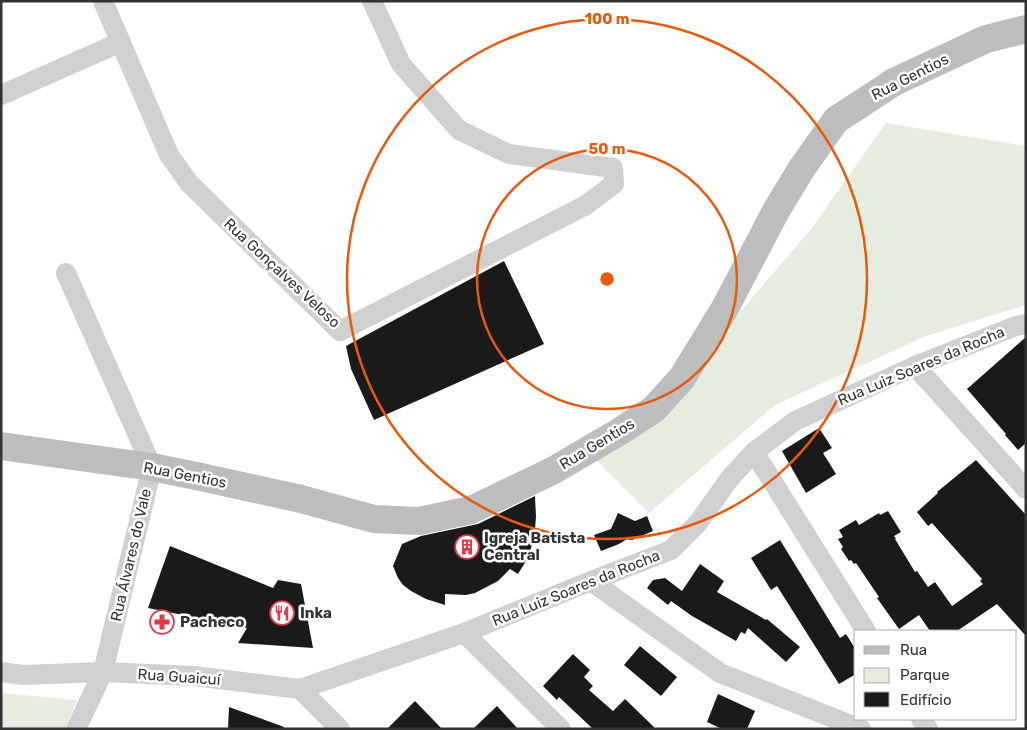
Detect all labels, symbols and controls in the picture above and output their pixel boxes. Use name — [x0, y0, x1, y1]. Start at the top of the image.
text: 100 m — [585, 10, 629, 28]
street label: Rua Gentios — [868, 50, 952, 104]
text: 50 m — [589, 140, 625, 158]
street label: Rua Gonçalves Veloso — [220, 215, 344, 331]
centre of rings — [598, 270, 616, 288]
street label: Rua Luiz Soares da Rocha — [835, 323, 1007, 409]
street label: Rua Gentios — [556, 414, 638, 473]
street label: Rua Gentios — [142, 458, 228, 492]
street label: Rua Álvares do Vale — [107, 487, 155, 623]
place label: Igreja Batista Central — [484, 529, 586, 564]
building icon: Igreja Batista Central — [454, 534, 480, 560]
street label: Rua Luiz Soares da Rocha — [489, 546, 663, 630]
restaurant icon: Inka — [269, 600, 295, 626]
place label: Inka — [300, 604, 332, 622]
pharmacy icon: Pacheco — [149, 609, 175, 635]
place label: Pacheco — [180, 613, 244, 631]
legend — [854, 630, 1017, 720]
text: Rua — [900, 641, 927, 659]
street label: Rua Guaicuí — [137, 665, 222, 689]
text: Parque — [900, 666, 950, 684]
text: Edifício — [900, 691, 952, 709]

